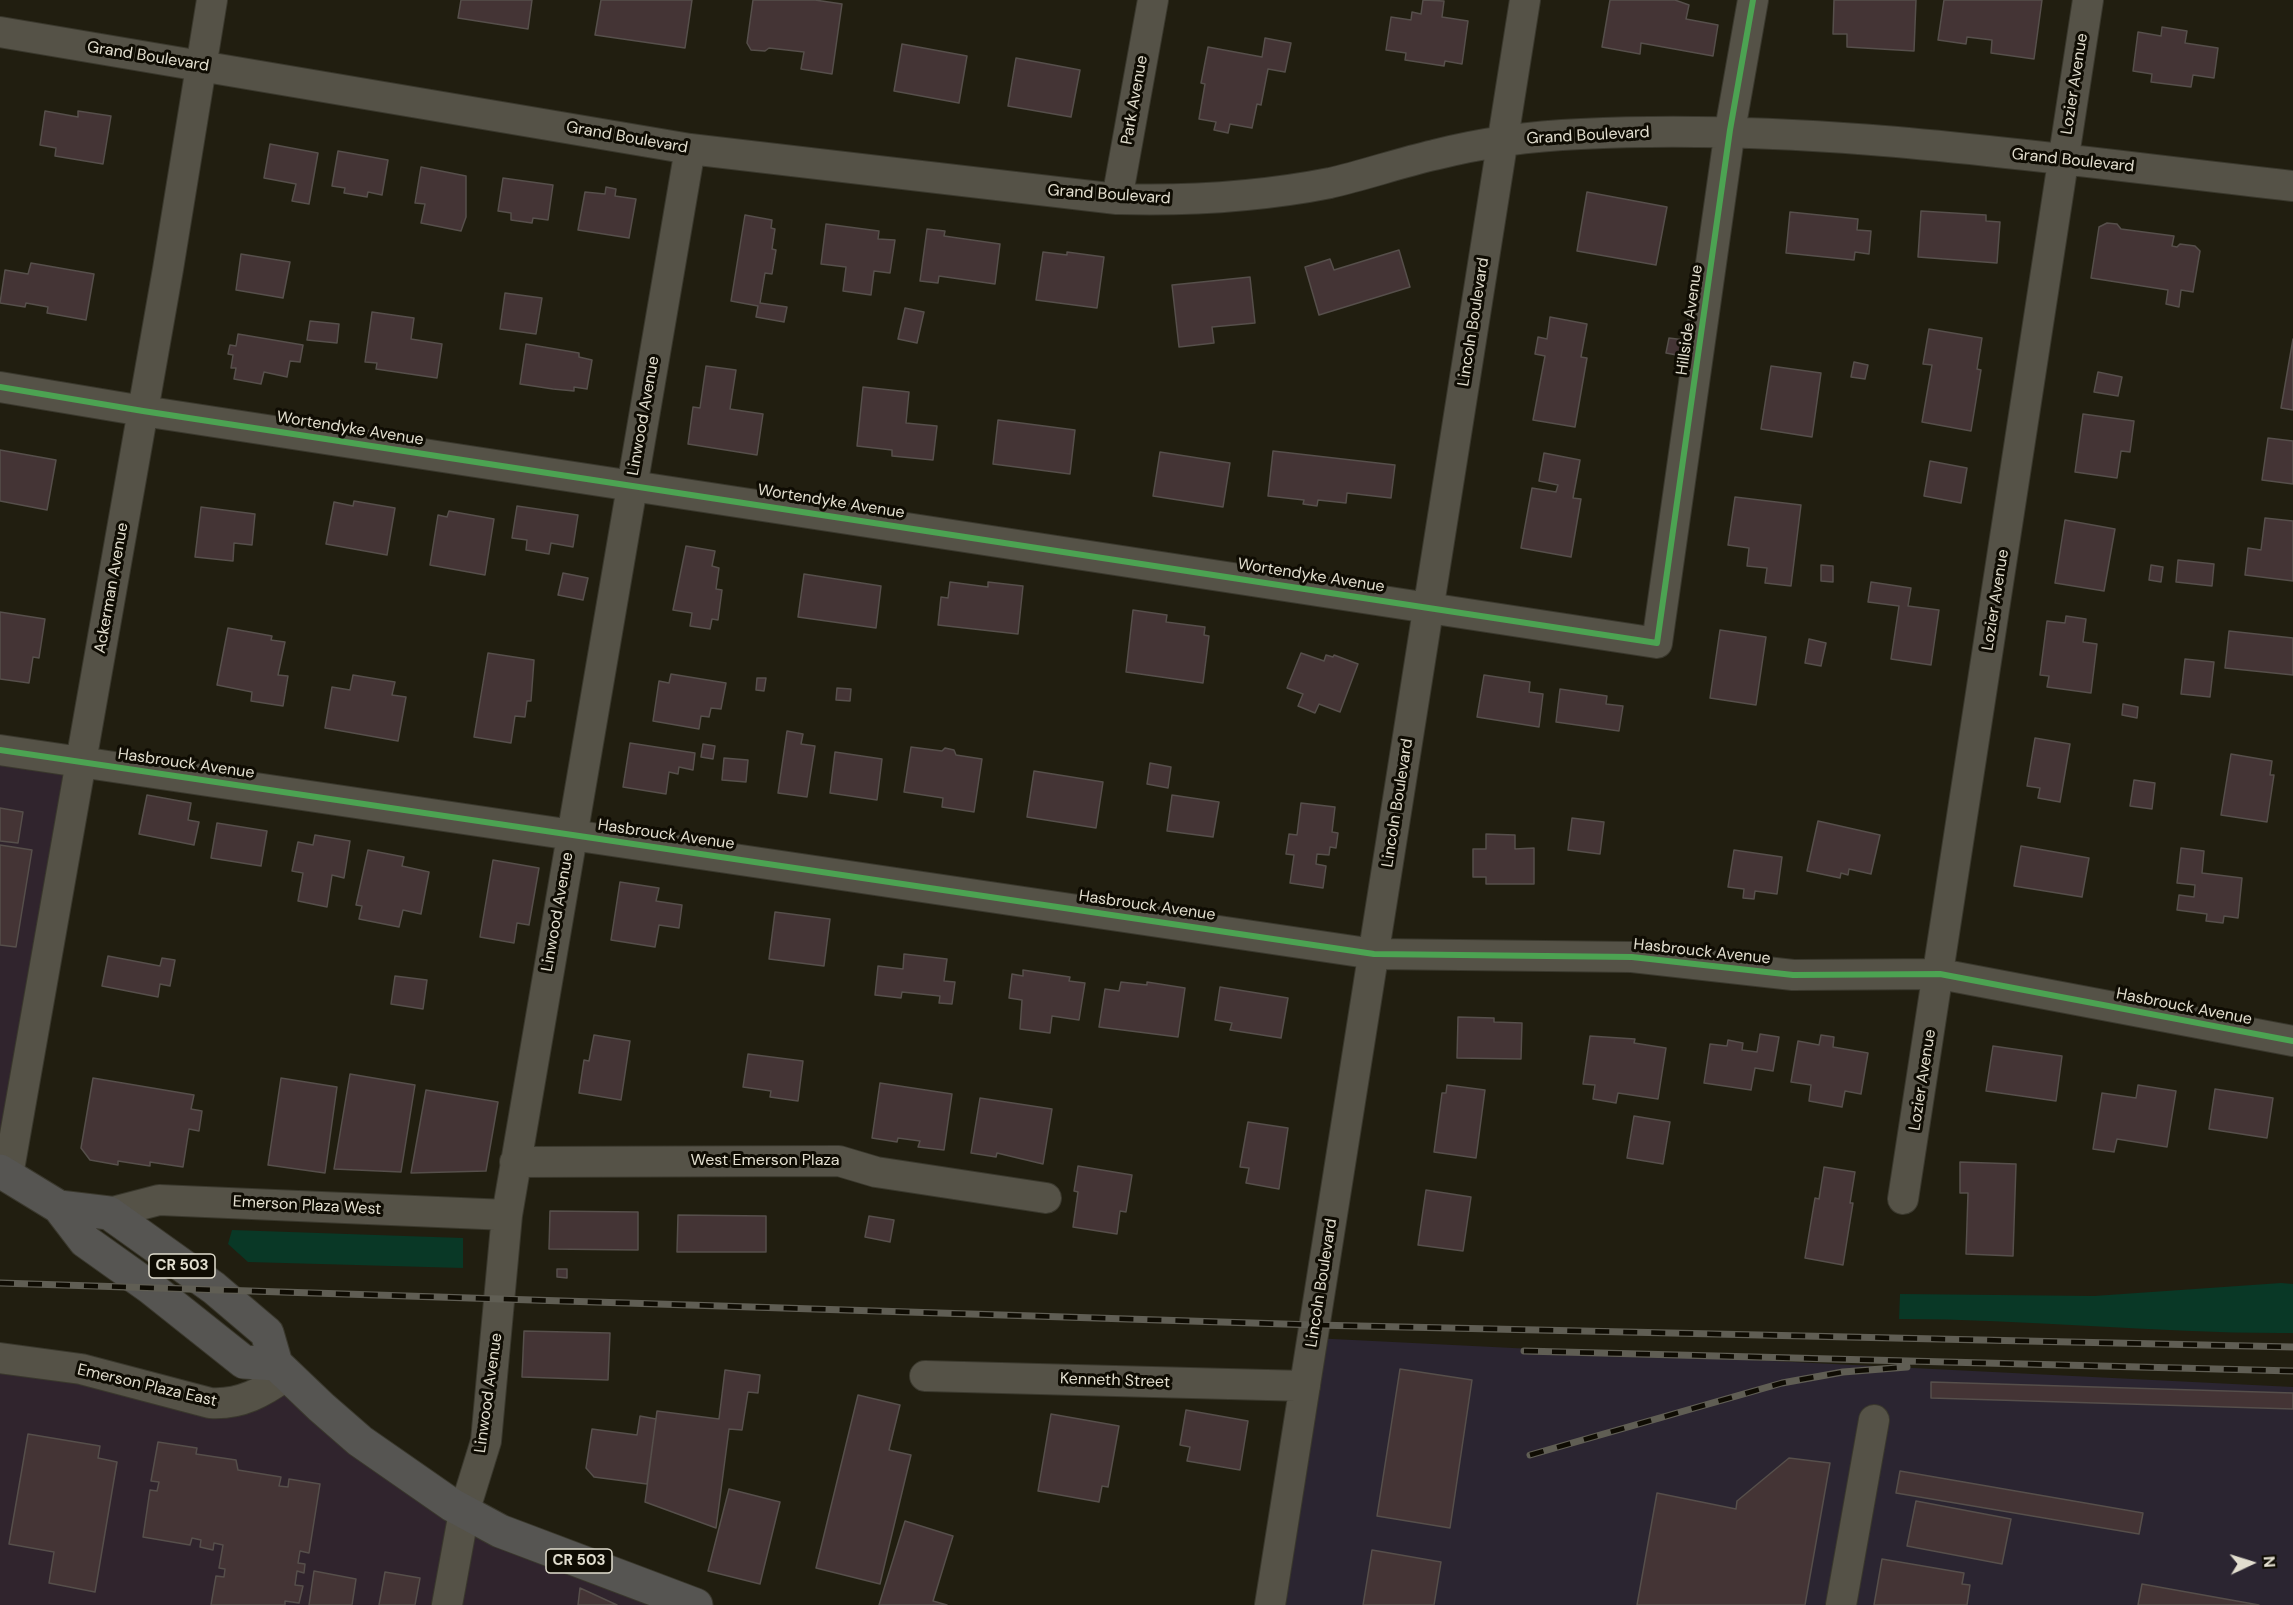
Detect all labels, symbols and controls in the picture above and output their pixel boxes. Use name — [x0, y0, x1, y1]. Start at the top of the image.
street label: Lozier Avenue — [2058, 32, 2092, 136]
street label: Grand Boulevard — [86, 38, 210, 76]
street label: Park Avenue — [1118, 54, 1152, 146]
street label: Grand Boulevard — [565, 118, 689, 158]
street label: Grand Boulevard — [1526, 123, 1650, 149]
street label: Grand Boulevard — [2011, 145, 2135, 177]
street label: Grand Boulevard — [1047, 181, 1171, 209]
street label: Lincoln Boulevard — [1454, 256, 1494, 388]
street label: Hillside Avenue — [1673, 263, 1707, 377]
street label: Linwood Avenue — [624, 355, 664, 477]
street label: Wortendyke Avenue — [275, 408, 425, 450]
street label: Wortendyke Avenue — [756, 481, 906, 523]
street label: Ackerman Avenue — [91, 521, 133, 655]
street label: Lozier Avenue — [1979, 548, 2013, 652]
street label: Wortendyke Avenue — [1236, 555, 1386, 597]
street label: Lincoln Boulevard — [1378, 737, 1418, 869]
street label: Hasbrouck Avenue — [116, 745, 256, 783]
street label: Hasbrouck Avenue — [596, 816, 736, 854]
street label: Linwood Avenue — [538, 851, 578, 973]
street label: Hasbrouck Avenue — [1077, 887, 1217, 925]
street label: Hasbrouck Avenue — [1632, 935, 1772, 969]
street label: Hasbrouck Avenue — [2115, 984, 2253, 1030]
street label: Lozier Avenue — [1906, 1028, 1940, 1132]
street label: West Emerson Plaza — [691, 1151, 839, 1171]
street label: Emerson Plaza West — [232, 1193, 382, 1219]
street label: Lincoln Boulevard — [1302, 1217, 1342, 1349]
road number: CR 503 — [149, 1254, 215, 1278]
street label: Linwood Avenue — [471, 1332, 507, 1454]
street label: Emerson Plaza East — [75, 1361, 219, 1411]
street label: Kenneth Street — [1060, 1369, 1170, 1393]
north arrow — [2221, 1533, 2281, 1593]
road number: CR 503 — [546, 1549, 612, 1573]
text: N — [2259, 1555, 2280, 1568]

